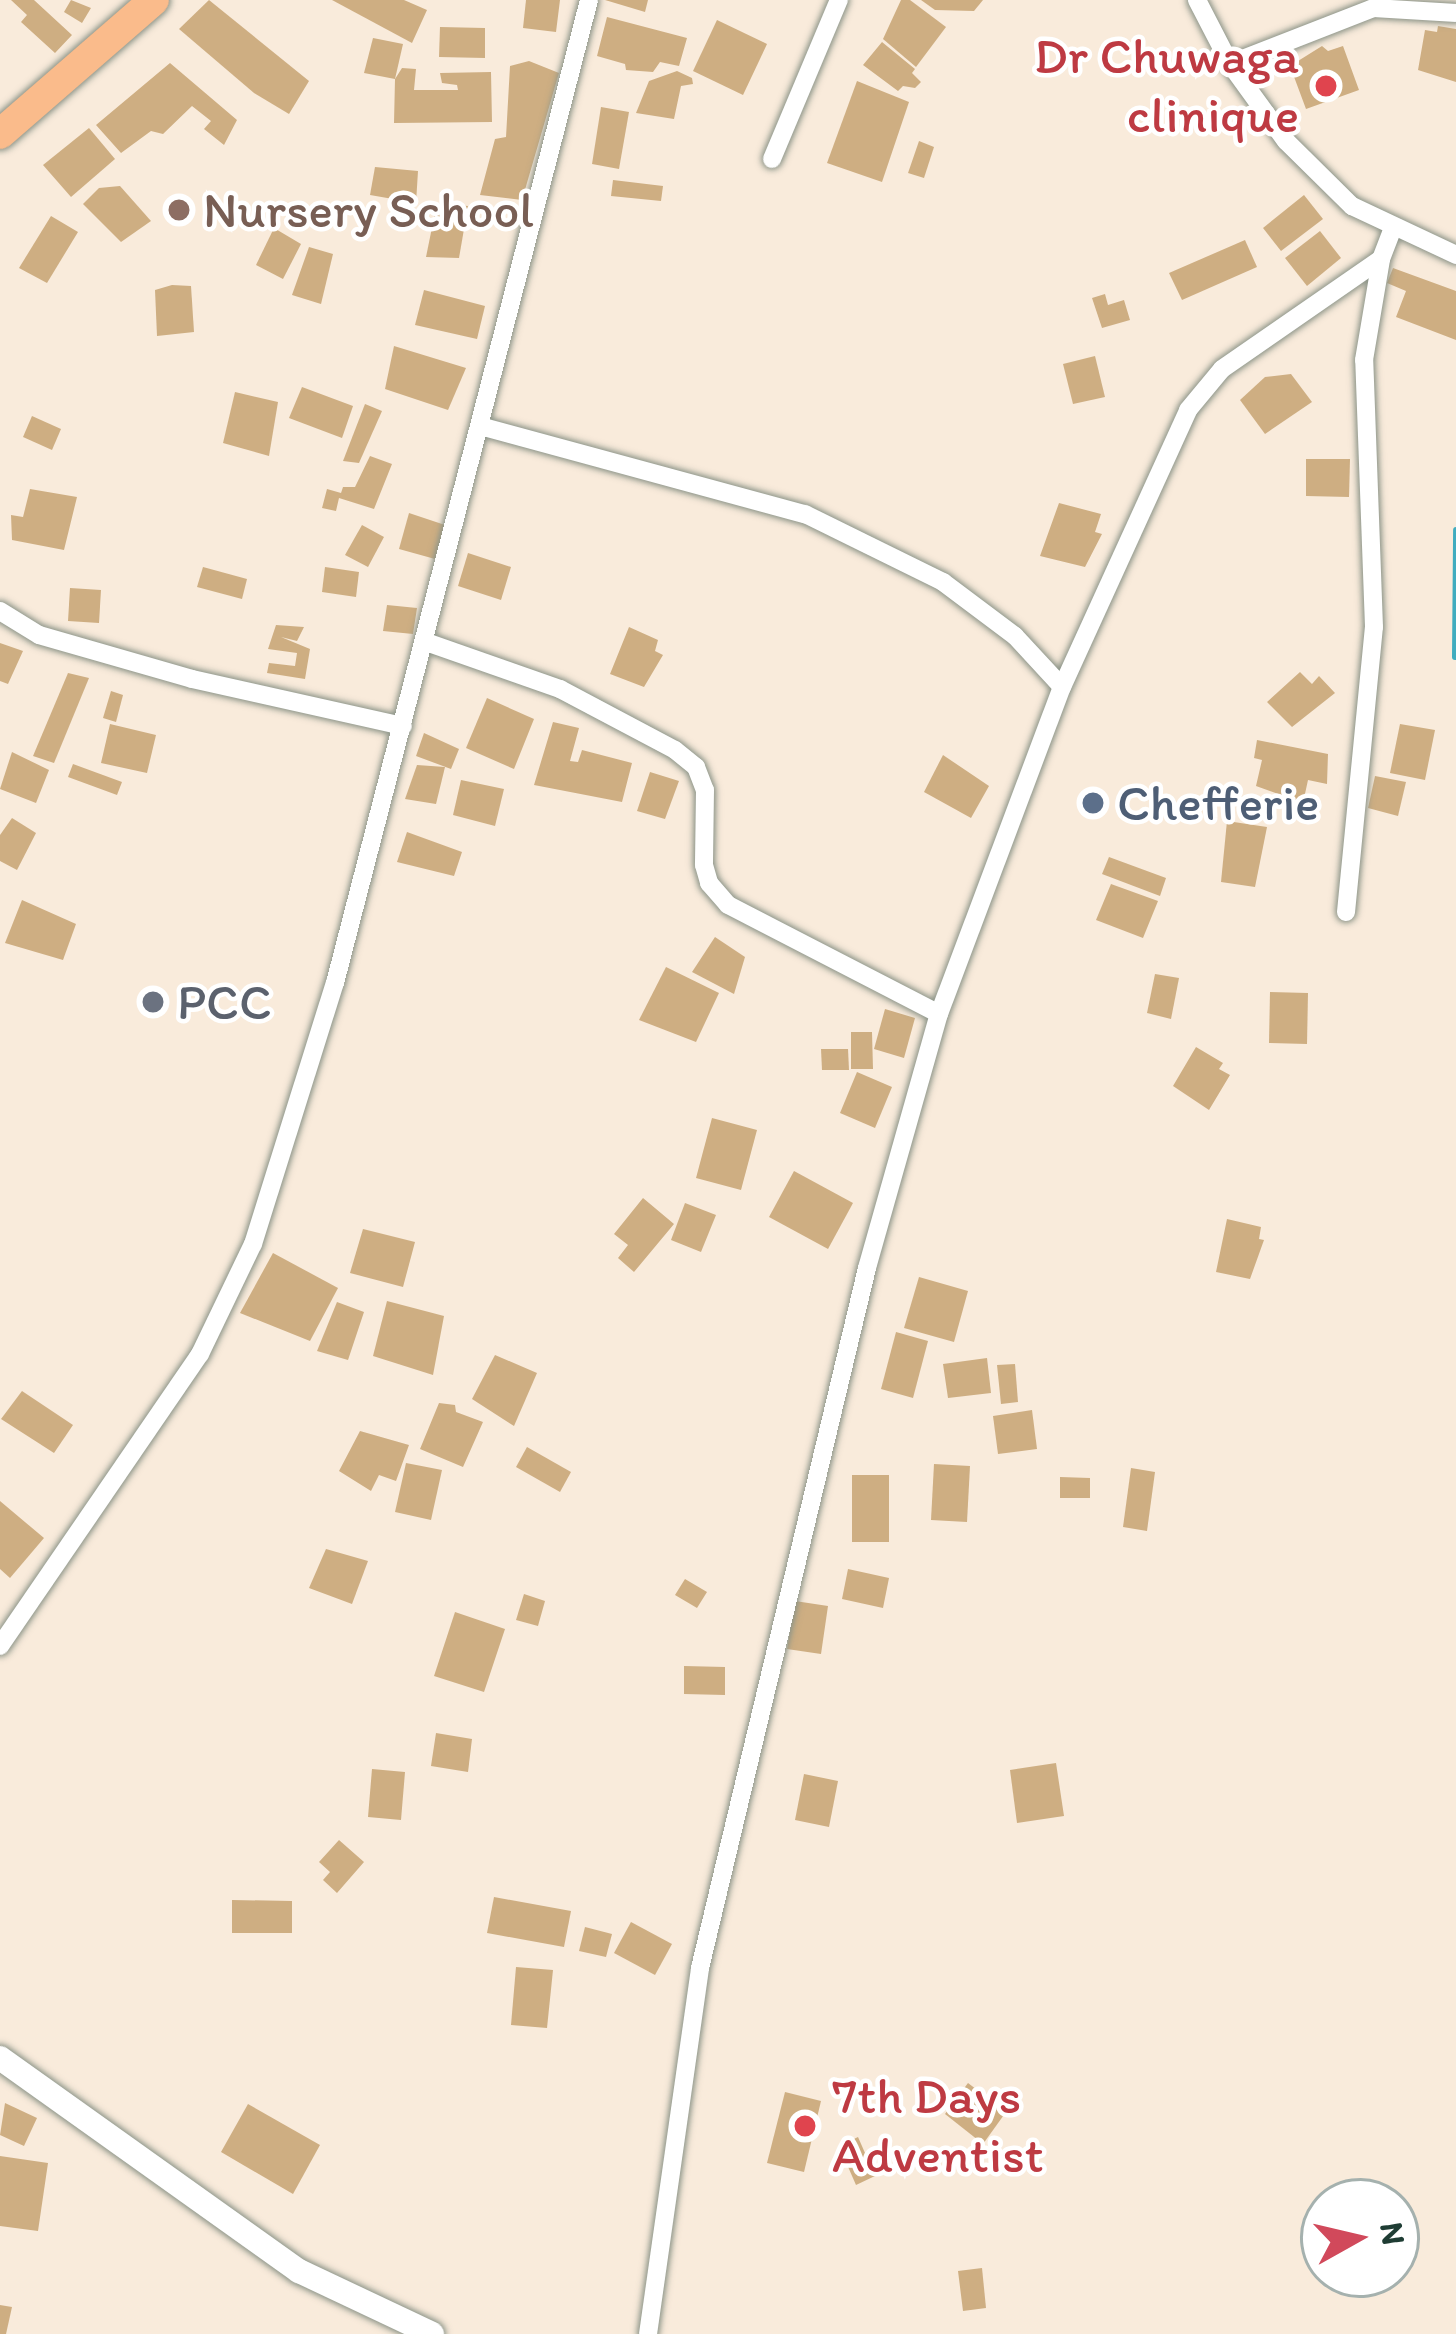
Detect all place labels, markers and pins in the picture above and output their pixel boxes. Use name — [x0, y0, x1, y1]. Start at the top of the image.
place label: Dr Chuwaga clinique — [1033, 26, 1299, 146]
marker: Dr Chuwaga clinique — [1310, 70, 1342, 102]
place label: Nursery School — [203, 179, 534, 241]
marker: Nursery School — [166, 197, 192, 223]
place label: Chefferie — [1117, 772, 1319, 834]
marker: Chefferie — [1080, 790, 1106, 816]
place label: PCC — [177, 971, 272, 1033]
marker: PCC — [140, 989, 166, 1015]
place label: 7th Days Adventist — [832, 2066, 1044, 2186]
marker: 7th Days Adventist — [789, 2110, 821, 2142]

